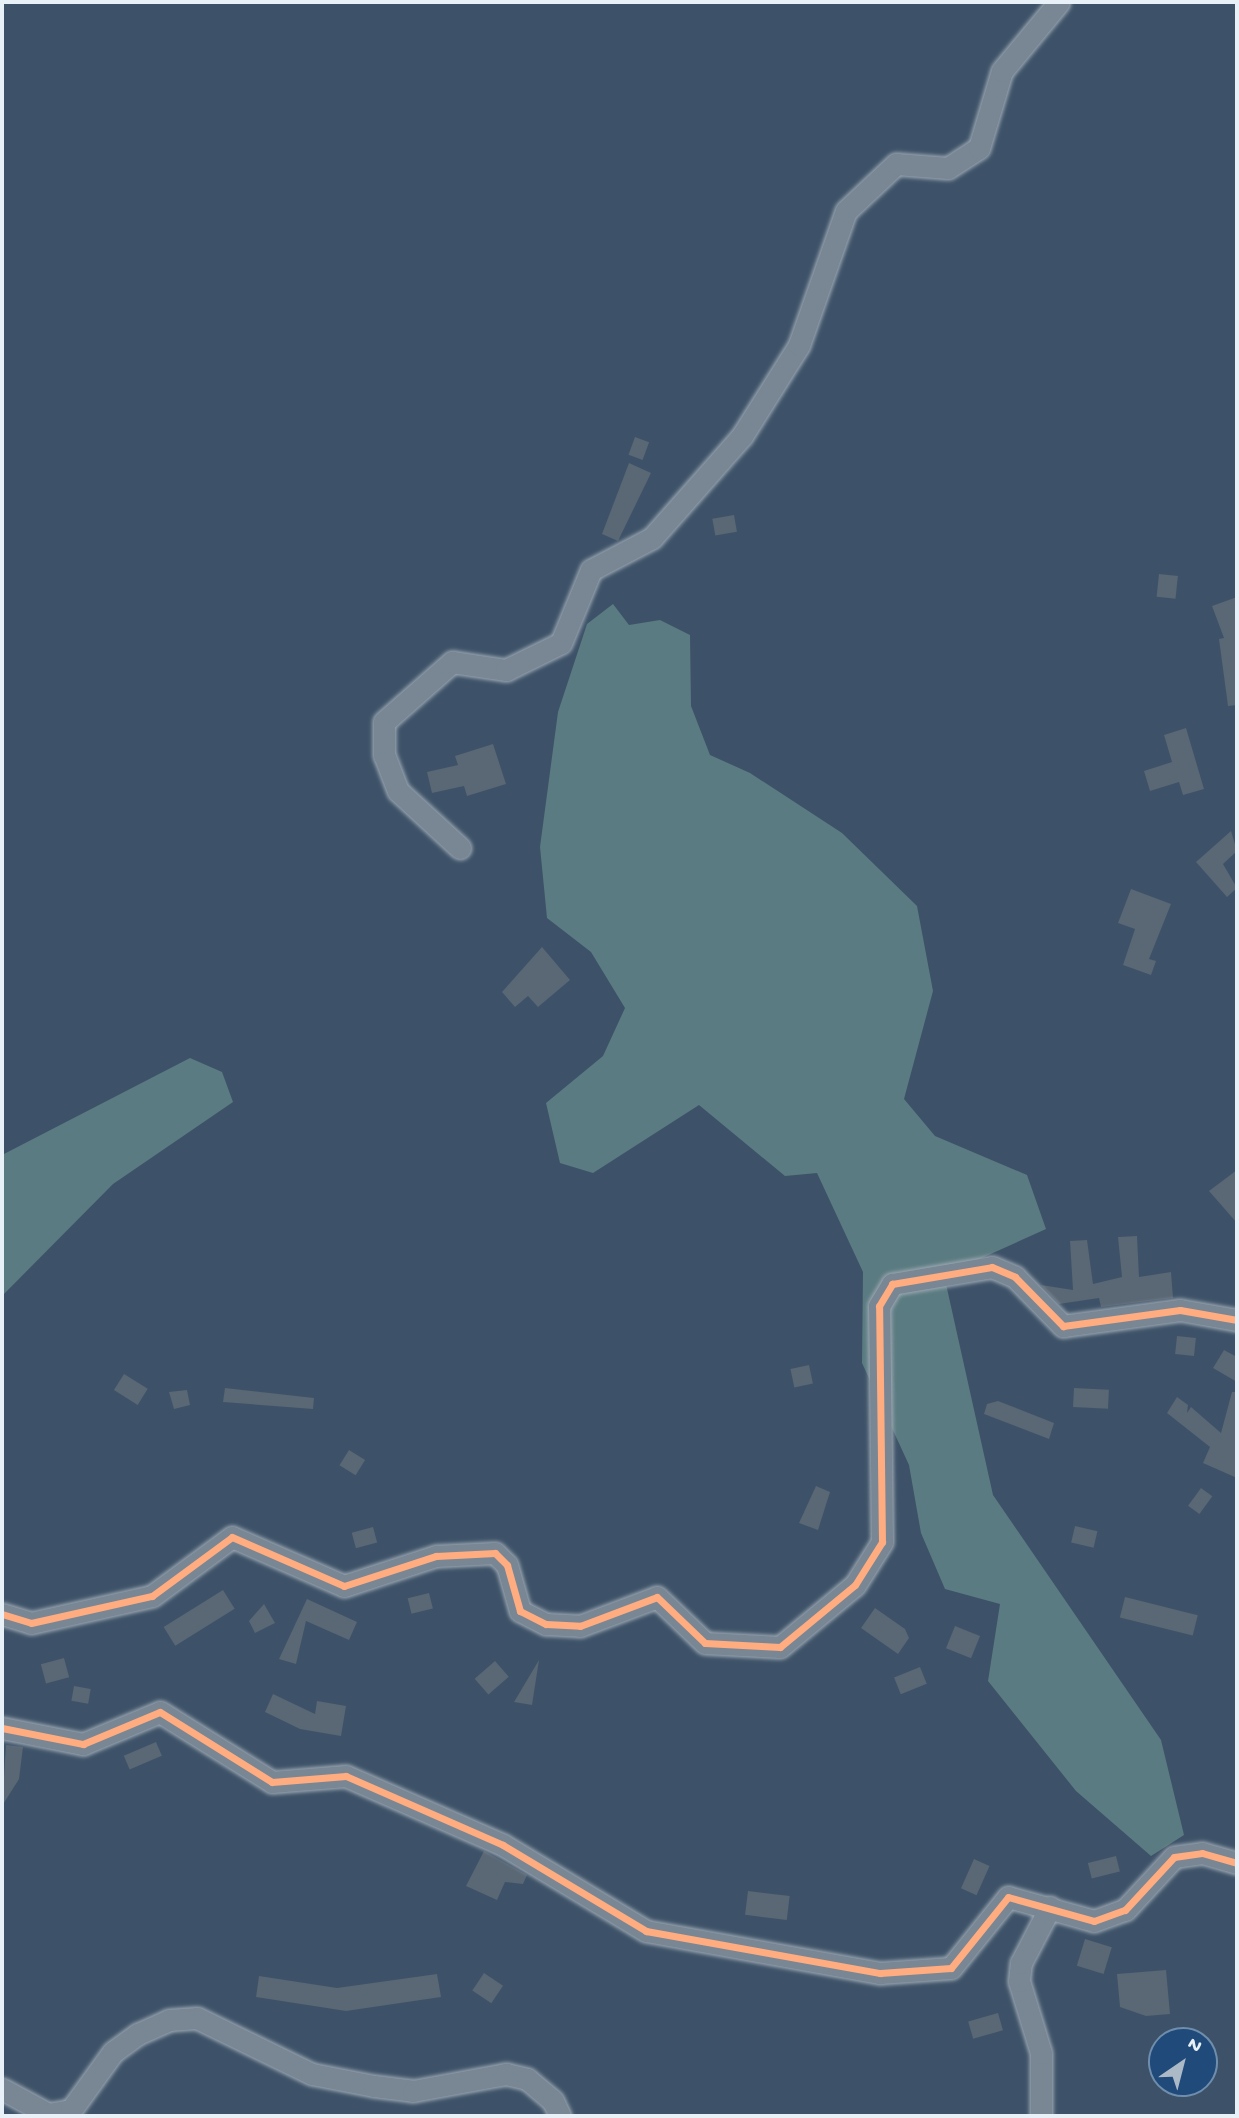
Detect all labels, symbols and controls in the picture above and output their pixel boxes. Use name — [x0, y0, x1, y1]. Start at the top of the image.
north arrow — [1148, 2027, 1218, 2097]
text: N — [1183, 2033, 1206, 2059]

